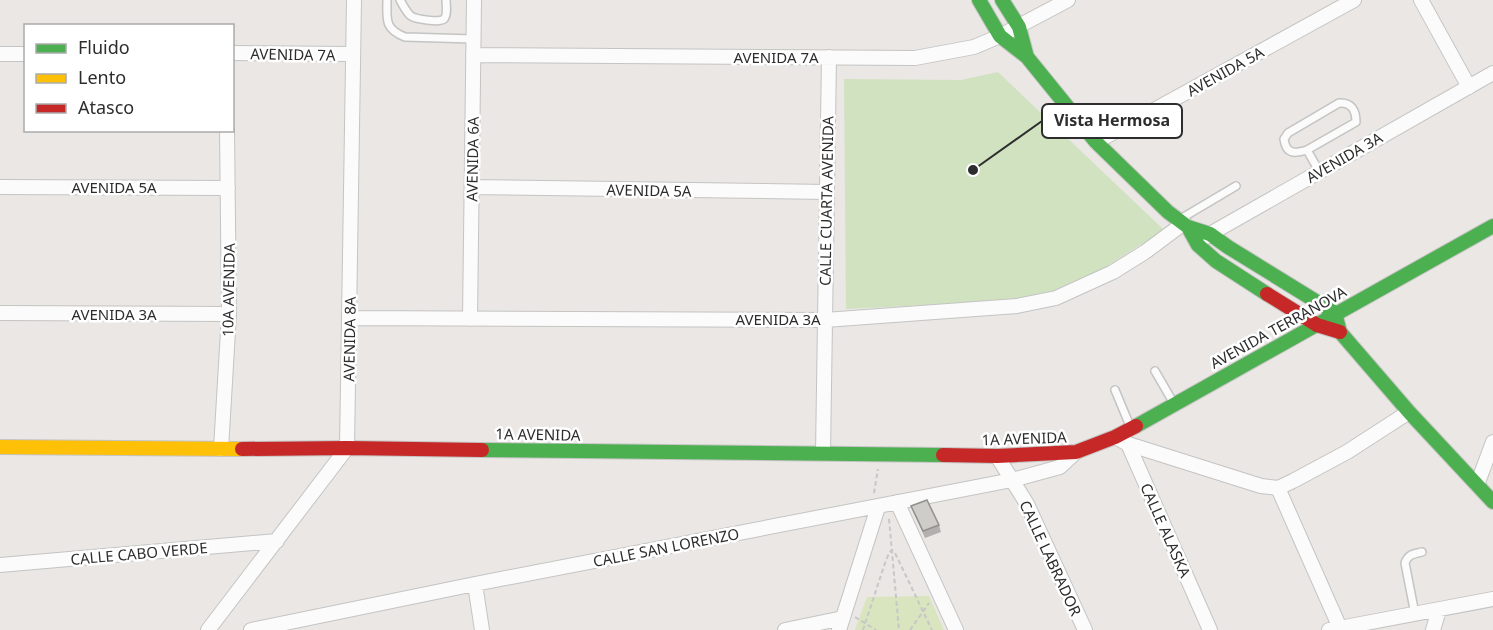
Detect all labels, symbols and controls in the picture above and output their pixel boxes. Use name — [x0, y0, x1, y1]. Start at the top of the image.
legend — [24, 24, 234, 132]
text: Fluido — [78, 35, 130, 59]
street label: AVENIDA 5A — [1183, 41, 1267, 100]
street label: AVENIDA 7A — [250, 43, 336, 65]
street label: AVENIDA 7A — [733, 47, 819, 67]
text: Lento — [78, 65, 126, 89]
text: Atasco — [78, 95, 134, 119]
callout: Vista Hermosa — [1042, 104, 1182, 138]
text: Vista Hermosa — [1054, 109, 1170, 131]
street label: CALLE CUARTA AVENIDA — [815, 115, 837, 286]
street label: AVENIDA 6A — [461, 116, 483, 202]
street label: AVENIDA 3A — [1302, 127, 1386, 187]
street label: AVENIDA 5A — [71, 177, 157, 197]
street label: AVENIDA 5A — [606, 179, 692, 201]
street label: 10A AVENIDA — [217, 243, 239, 337]
street label: AVENIDA TERRANOVA — [1206, 281, 1350, 373]
street label: AVENIDA 8A — [338, 296, 360, 382]
street label: AVENIDA 3A — [71, 304, 157, 324]
street label: AVENIDA 3A — [735, 309, 821, 329]
street label: 1A AVENIDA — [495, 423, 581, 445]
street label: 1A AVENIDA — [981, 427, 1067, 449]
street label: CALLE ALASKA — [1136, 480, 1196, 581]
street label: CALLE LABRADOR — [1015, 497, 1087, 620]
street label: CALLE SAN LORENZO — [591, 523, 741, 571]
street label: CALLE CABO VERDE — [70, 537, 208, 569]

